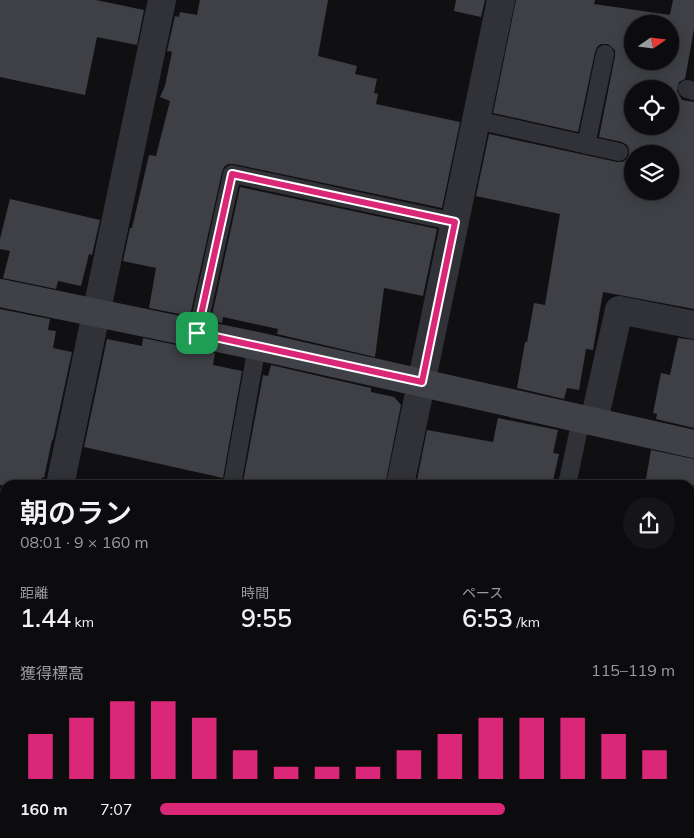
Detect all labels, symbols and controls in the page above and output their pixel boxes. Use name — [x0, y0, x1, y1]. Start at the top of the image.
north arrow — [624, 15, 679, 70]
map controls — [624, 15, 679, 200]
button: locate — [624, 80, 679, 135]
button: layers — [624, 145, 679, 200]
pin — [176, 312, 218, 354]
icon: arrive — [183, 319, 211, 347]
text: 朝のラン — [20, 495, 132, 530]
button: share — [623, 497, 675, 549]
text: 08:01 · 9 × 160 m — [20, 532, 149, 552]
text: 距離 — [20, 584, 48, 602]
text: 時間 — [241, 584, 269, 602]
text: ペース — [462, 584, 503, 602]
text: 1.44 — [20, 602, 71, 633]
text: 9:55 — [241, 602, 292, 633]
text: 6:53 — [462, 602, 513, 633]
text: km — [71, 613, 94, 631]
text: /km — [513, 613, 540, 631]
text: 115–119 m — [591, 660, 675, 680]
text: 獲得標高 — [20, 663, 84, 683]
text: 160 m — [20, 799, 68, 819]
text: 7:07 — [100, 799, 132, 819]

